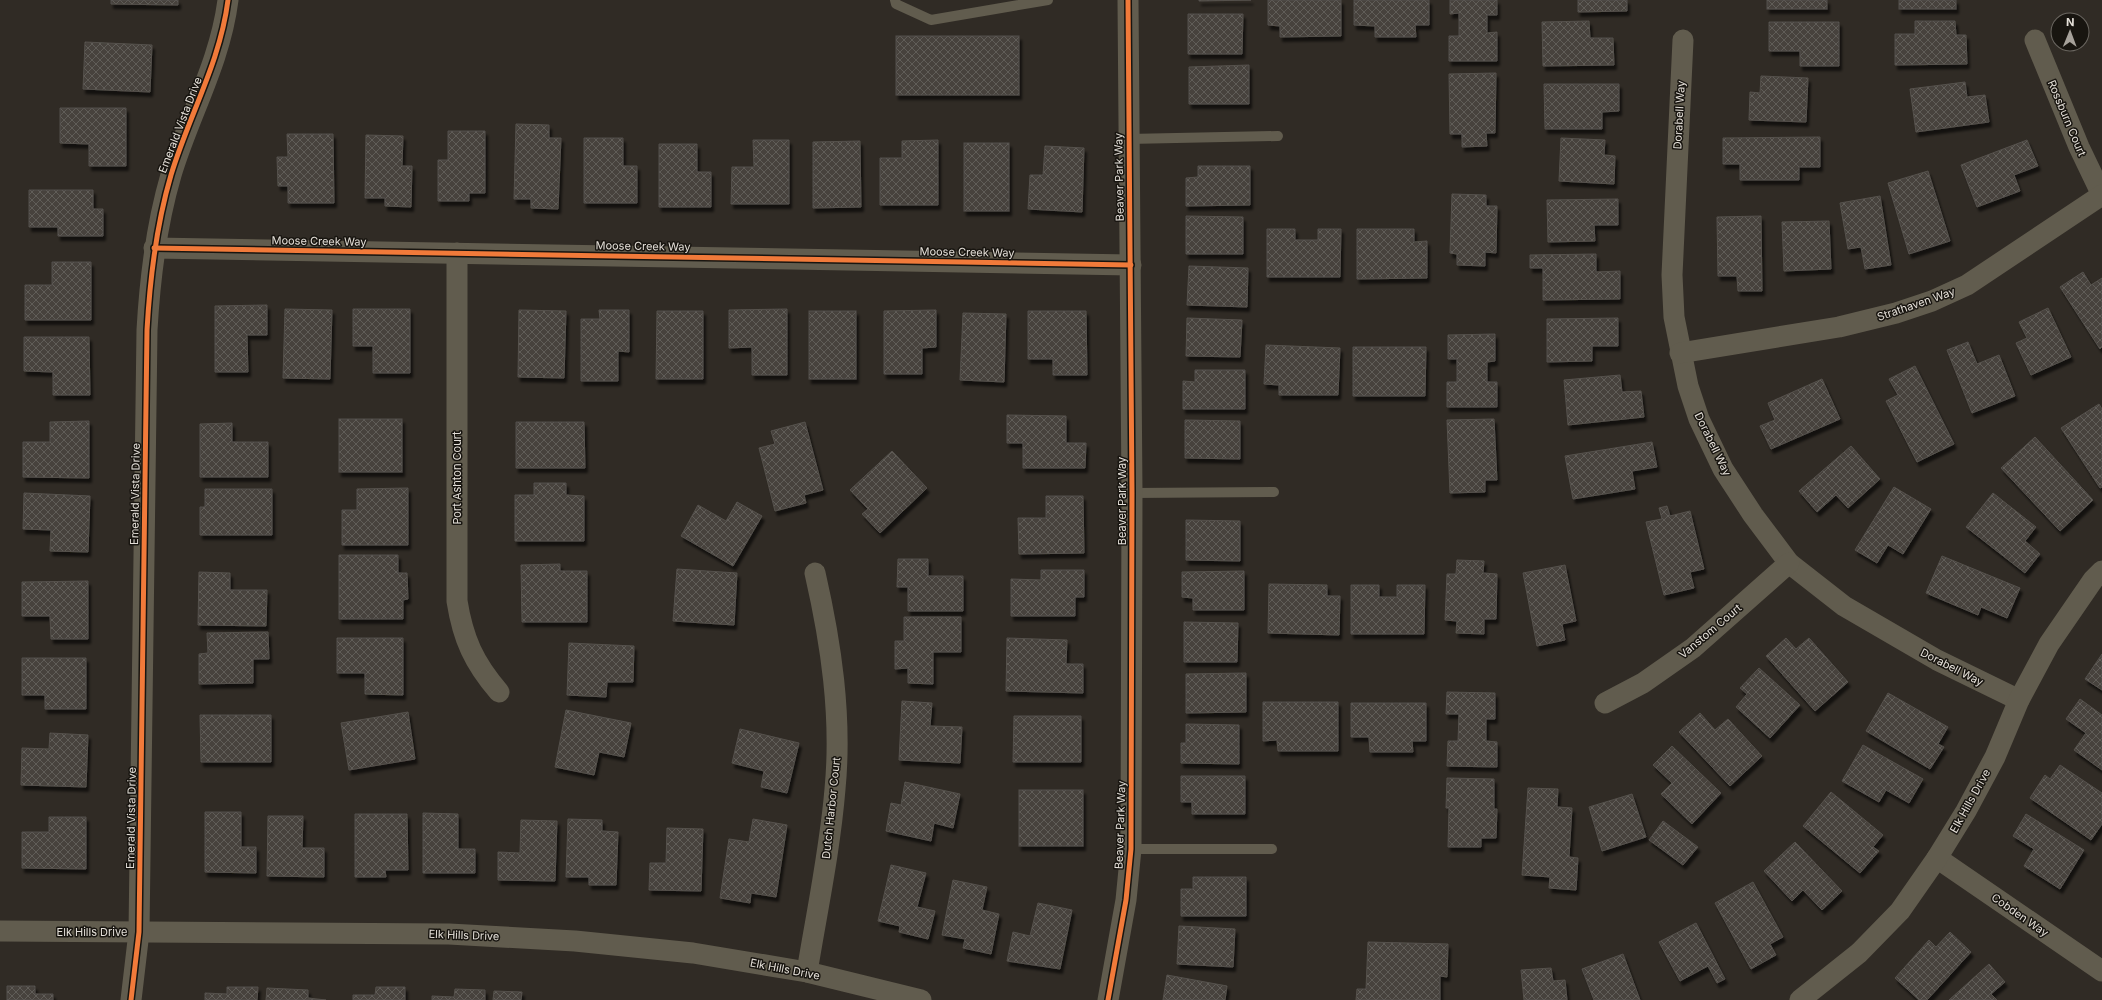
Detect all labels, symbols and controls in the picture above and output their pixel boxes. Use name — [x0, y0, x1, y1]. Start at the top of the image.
north arrow — [2050, 12, 2090, 52]
text: N — [2066, 15, 2074, 29]
street label: Emerald Vista Drive — [155, 75, 205, 175]
street label: Rossburn Court — [2045, 78, 2089, 159]
street label: Dorabell Way — [1670, 80, 1688, 150]
street label: Beaver Park Way — [1111, 133, 1127, 221]
street label: Moose Creek Way — [271, 233, 367, 249]
street label: Moose Creek Way — [595, 238, 691, 254]
street label: Moose Creek Way — [919, 244, 1015, 260]
street label: Strathaven Way — [1875, 284, 1957, 324]
street label: Dorabell Way — [1692, 410, 1734, 478]
street label: Port Ashton Court — [450, 431, 464, 525]
street label: Emerald Vista Drive — [127, 443, 143, 545]
street label: Beaver Park Way — [1115, 457, 1129, 545]
street label: Vanstom Court — [1676, 601, 1744, 661]
street label: Dorabell Way — [1918, 645, 1986, 689]
street label: Dutch Harbor Court — [819, 756, 843, 859]
street label: Emerald Vista Drive — [123, 767, 139, 869]
street label: Elk Hills Drive — [1947, 767, 1993, 835]
street label: Beaver Park Way — [1111, 781, 1129, 869]
street label: Cobden Way — [1989, 890, 2051, 940]
street label: Elk Hills Drive — [57, 925, 127, 939]
street label: Elk Hills Drive — [428, 927, 500, 943]
street label: Elk Hills Drive — [749, 955, 821, 983]

